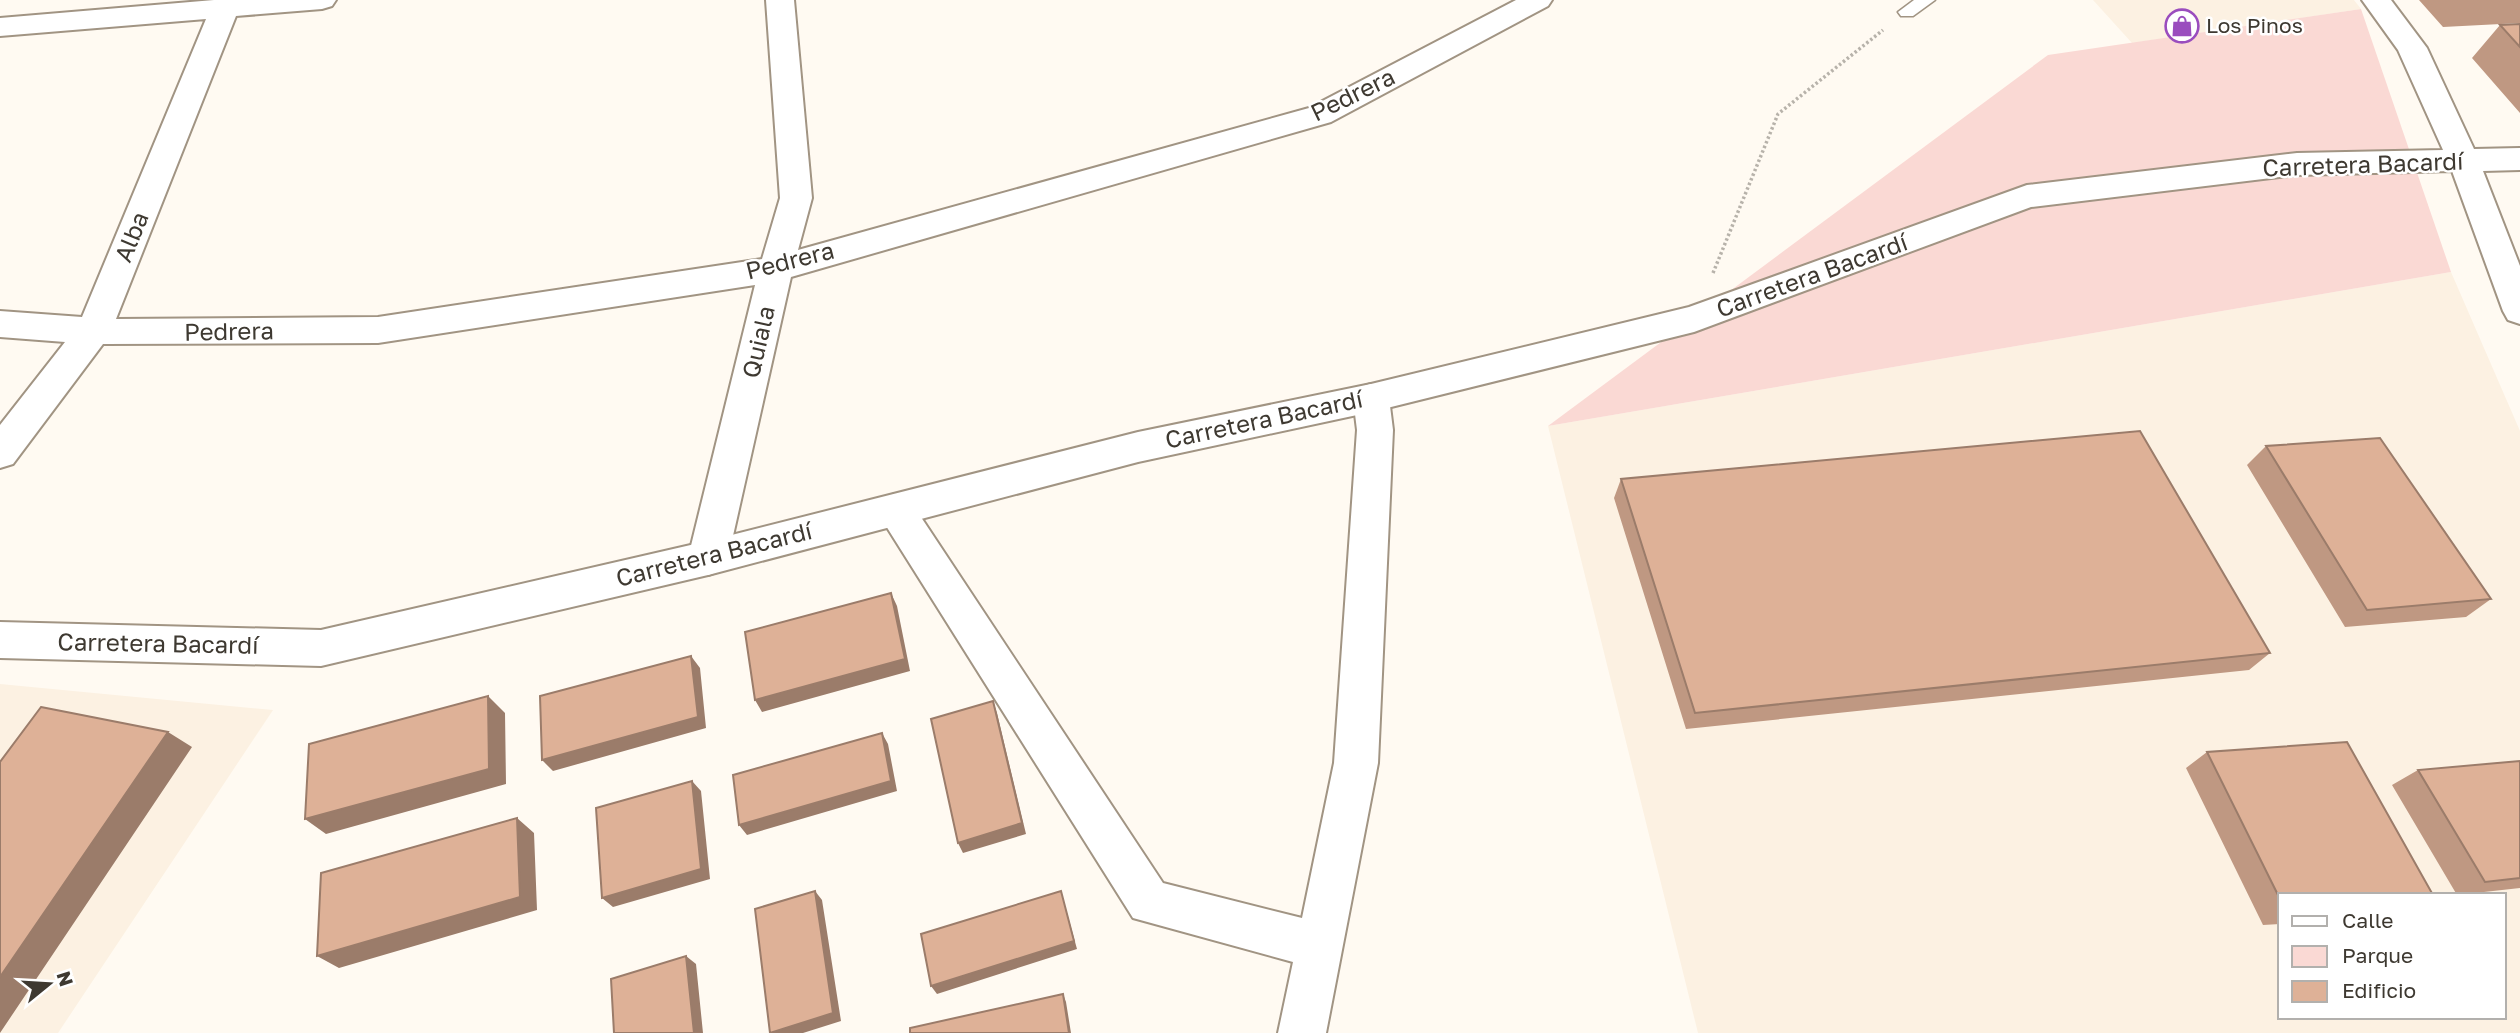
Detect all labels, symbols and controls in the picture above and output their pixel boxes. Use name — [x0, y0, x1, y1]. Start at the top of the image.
shop icon: Los Pinos — [2163, 7, 2201, 45]
place label: Los Pinos — [2206, 12, 2303, 38]
street label: Pedrera — [1306, 61, 1399, 126]
street label: Carretera Bacardí — [2262, 145, 2465, 182]
street label: Alba — [107, 207, 154, 266]
street label: Carretera Bacardí — [1712, 226, 1912, 323]
street label: Pedrera — [743, 235, 837, 284]
street label: Quiala — [735, 303, 780, 381]
street label: Pedrera — [184, 315, 274, 346]
street label: Carretera Bacardí — [1162, 383, 1367, 454]
street label: Carretera Bacardí — [613, 515, 816, 592]
street label: Carretera Bacardí — [57, 626, 260, 659]
legend — [2278, 893, 2506, 1019]
text: Calle — [2342, 907, 2394, 933]
text: Parque — [2342, 942, 2413, 968]
north arrow — [14, 949, 84, 1019]
text: N — [52, 968, 79, 989]
text: Edificio — [2342, 977, 2416, 1003]

